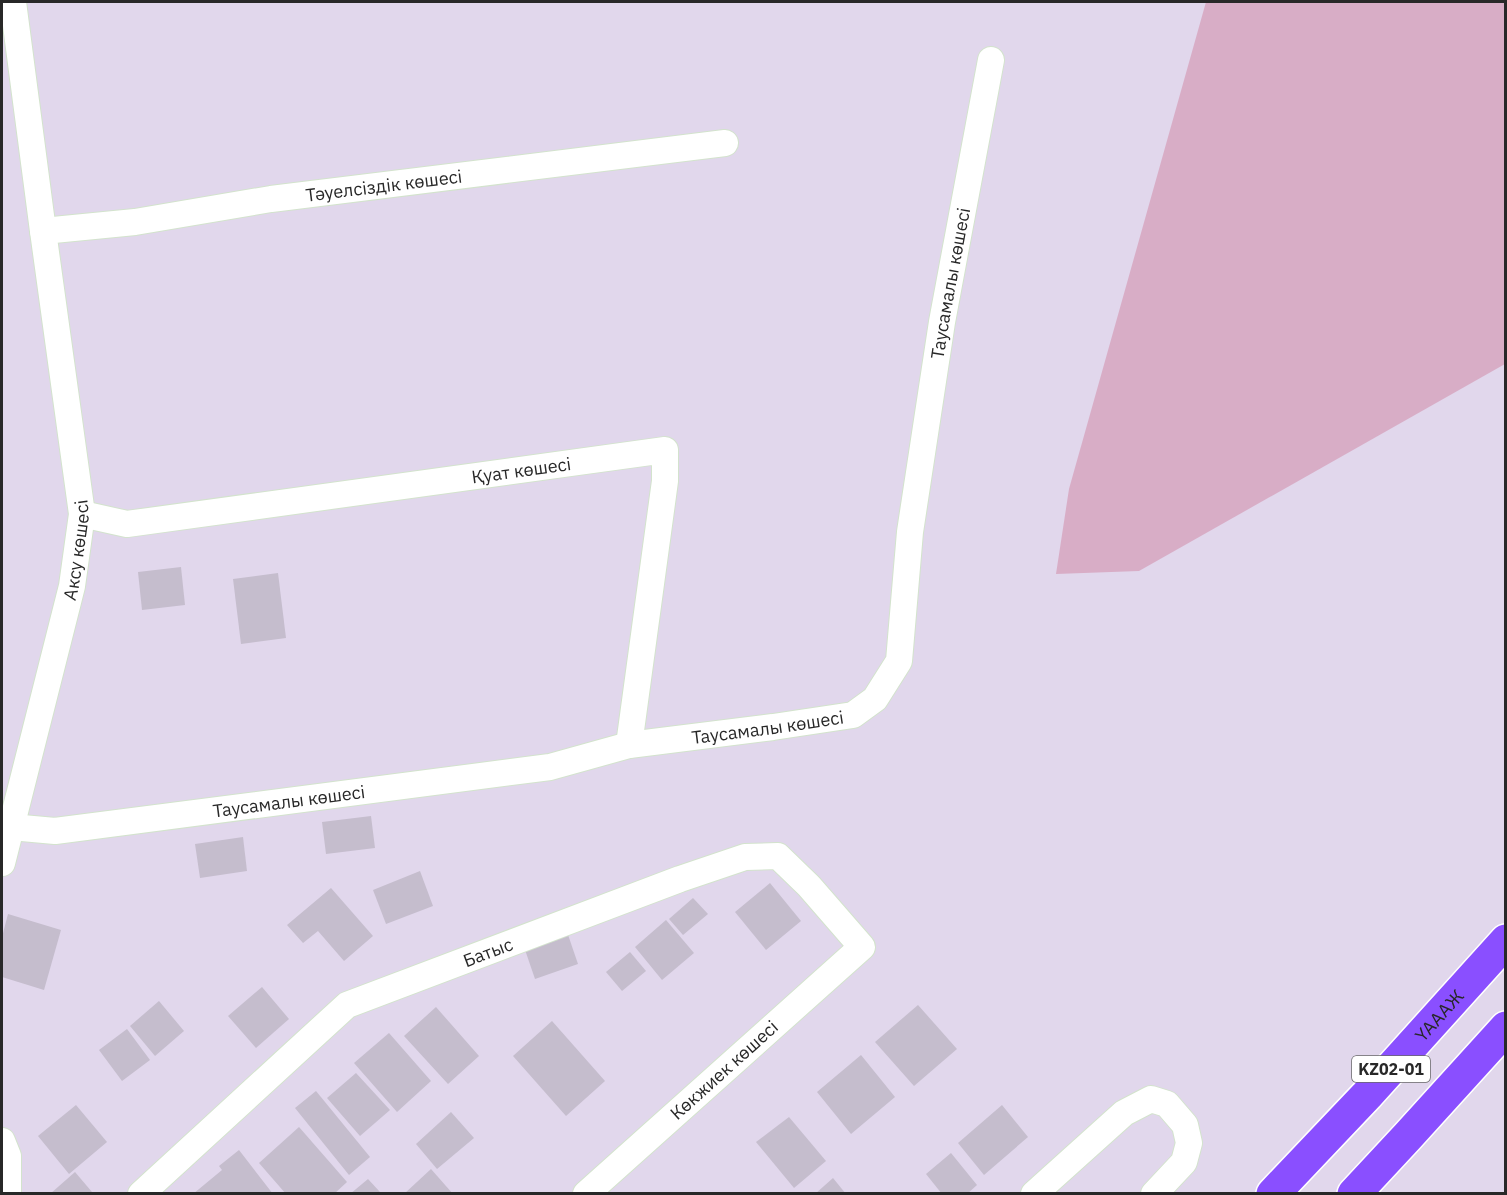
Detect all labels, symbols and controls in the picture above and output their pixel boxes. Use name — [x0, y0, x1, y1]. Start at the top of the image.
street label: Тәуелсіздік көшесі — [304, 164, 463, 206]
street label: Таусамалы көшесі — [925, 206, 975, 360]
street label: Қуат көшесі — [470, 452, 572, 488]
street label: Аксу көшесі — [57, 498, 93, 603]
street label: Таусамалы көшесі — [690, 705, 845, 749]
street label: Таусамалы көшесі — [211, 780, 366, 822]
street label: Батыс — [460, 932, 516, 972]
street label: ҮАААЖ — [1410, 984, 1468, 1046]
street label: Көкжиек көшесі — [665, 1015, 783, 1125]
road number: KZ02-01 — [1352, 1056, 1430, 1082]

